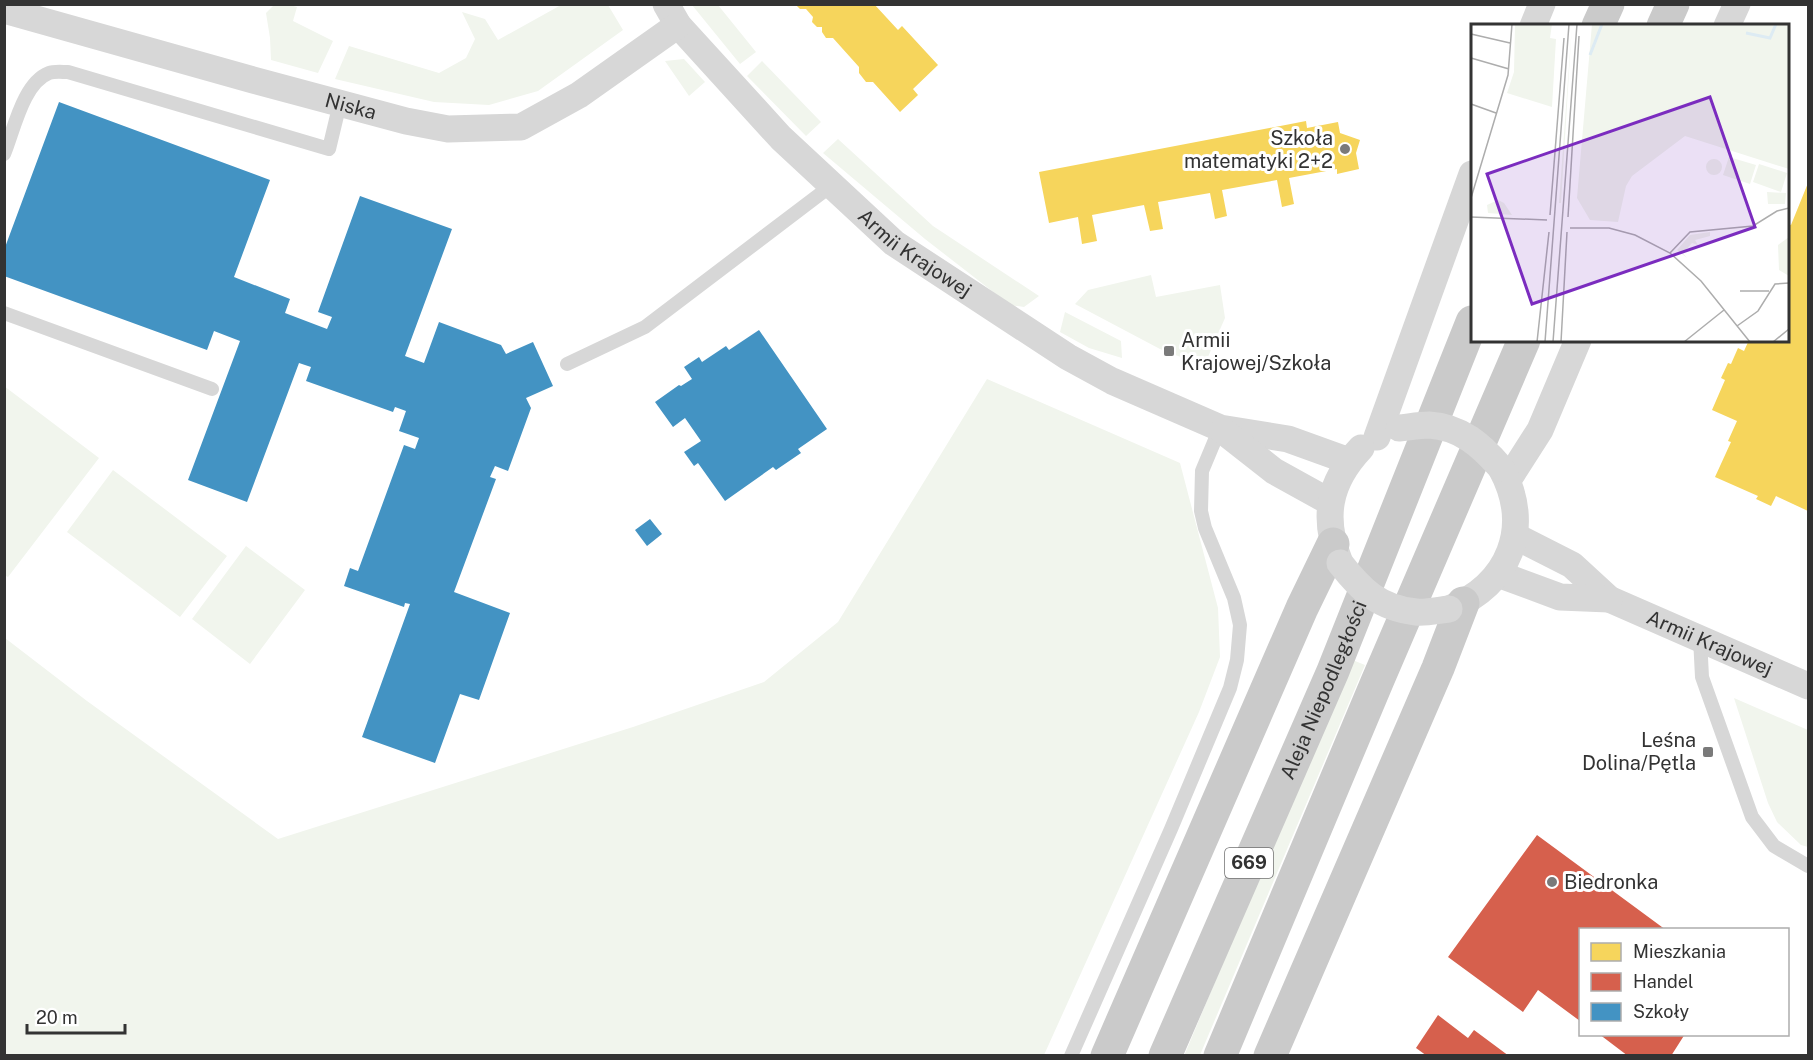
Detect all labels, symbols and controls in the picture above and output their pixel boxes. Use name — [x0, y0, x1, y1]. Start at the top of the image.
inset map — [1471, 24, 1789, 342]
street label: Niska — [323, 88, 379, 125]
place label: Szkoła matematyki 2+2 — [1184, 126, 1333, 173]
marker: Szkoła matematyki 2+2 — [1338, 142, 1352, 156]
street label: Armii Krajowej — [853, 204, 976, 302]
place label: Armii Krajowej/Szkoła — [1181, 328, 1331, 375]
marker: Armii Krajowej/Szkoła — [1162, 344, 1176, 358]
street label: Aleja Niepodległości — [1275, 597, 1372, 783]
street label: Armii Krajowej — [1643, 605, 1776, 681]
place label: Leśna Dolina/Pętla — [1582, 728, 1696, 775]
marker: Leśna Dolina/Pętla — [1701, 745, 1715, 759]
road number: 669 — [1225, 848, 1273, 878]
place label: Biedronka — [1564, 870, 1658, 894]
marker: Biedronka — [1545, 875, 1559, 889]
legend — [1579, 928, 1789, 1036]
text: Mieszkania — [1633, 941, 1726, 962]
text: Handel — [1633, 971, 1693, 992]
scale bar — [27, 997, 124, 1035]
text: Szkoły — [1633, 1001, 1689, 1022]
text: 20 m — [36, 1007, 78, 1028]

